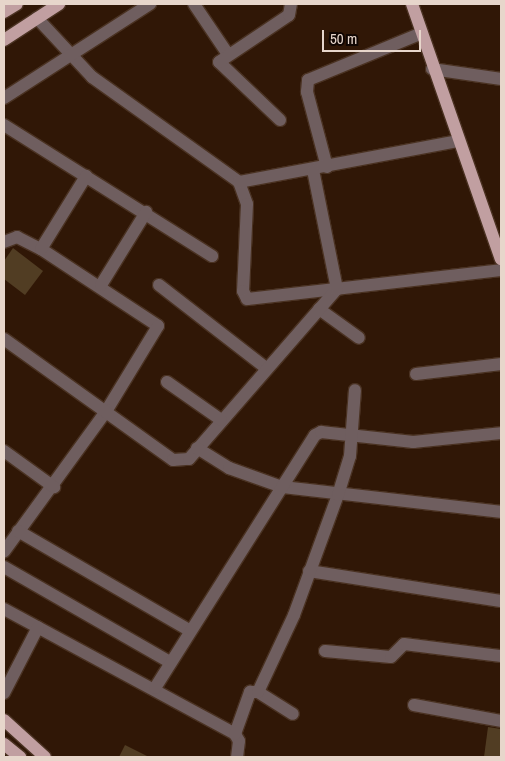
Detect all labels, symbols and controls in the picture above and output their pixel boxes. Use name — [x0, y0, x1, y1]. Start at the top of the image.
scale bar — [325, 20, 424, 52]
text: 50 m — [330, 28, 357, 49]

